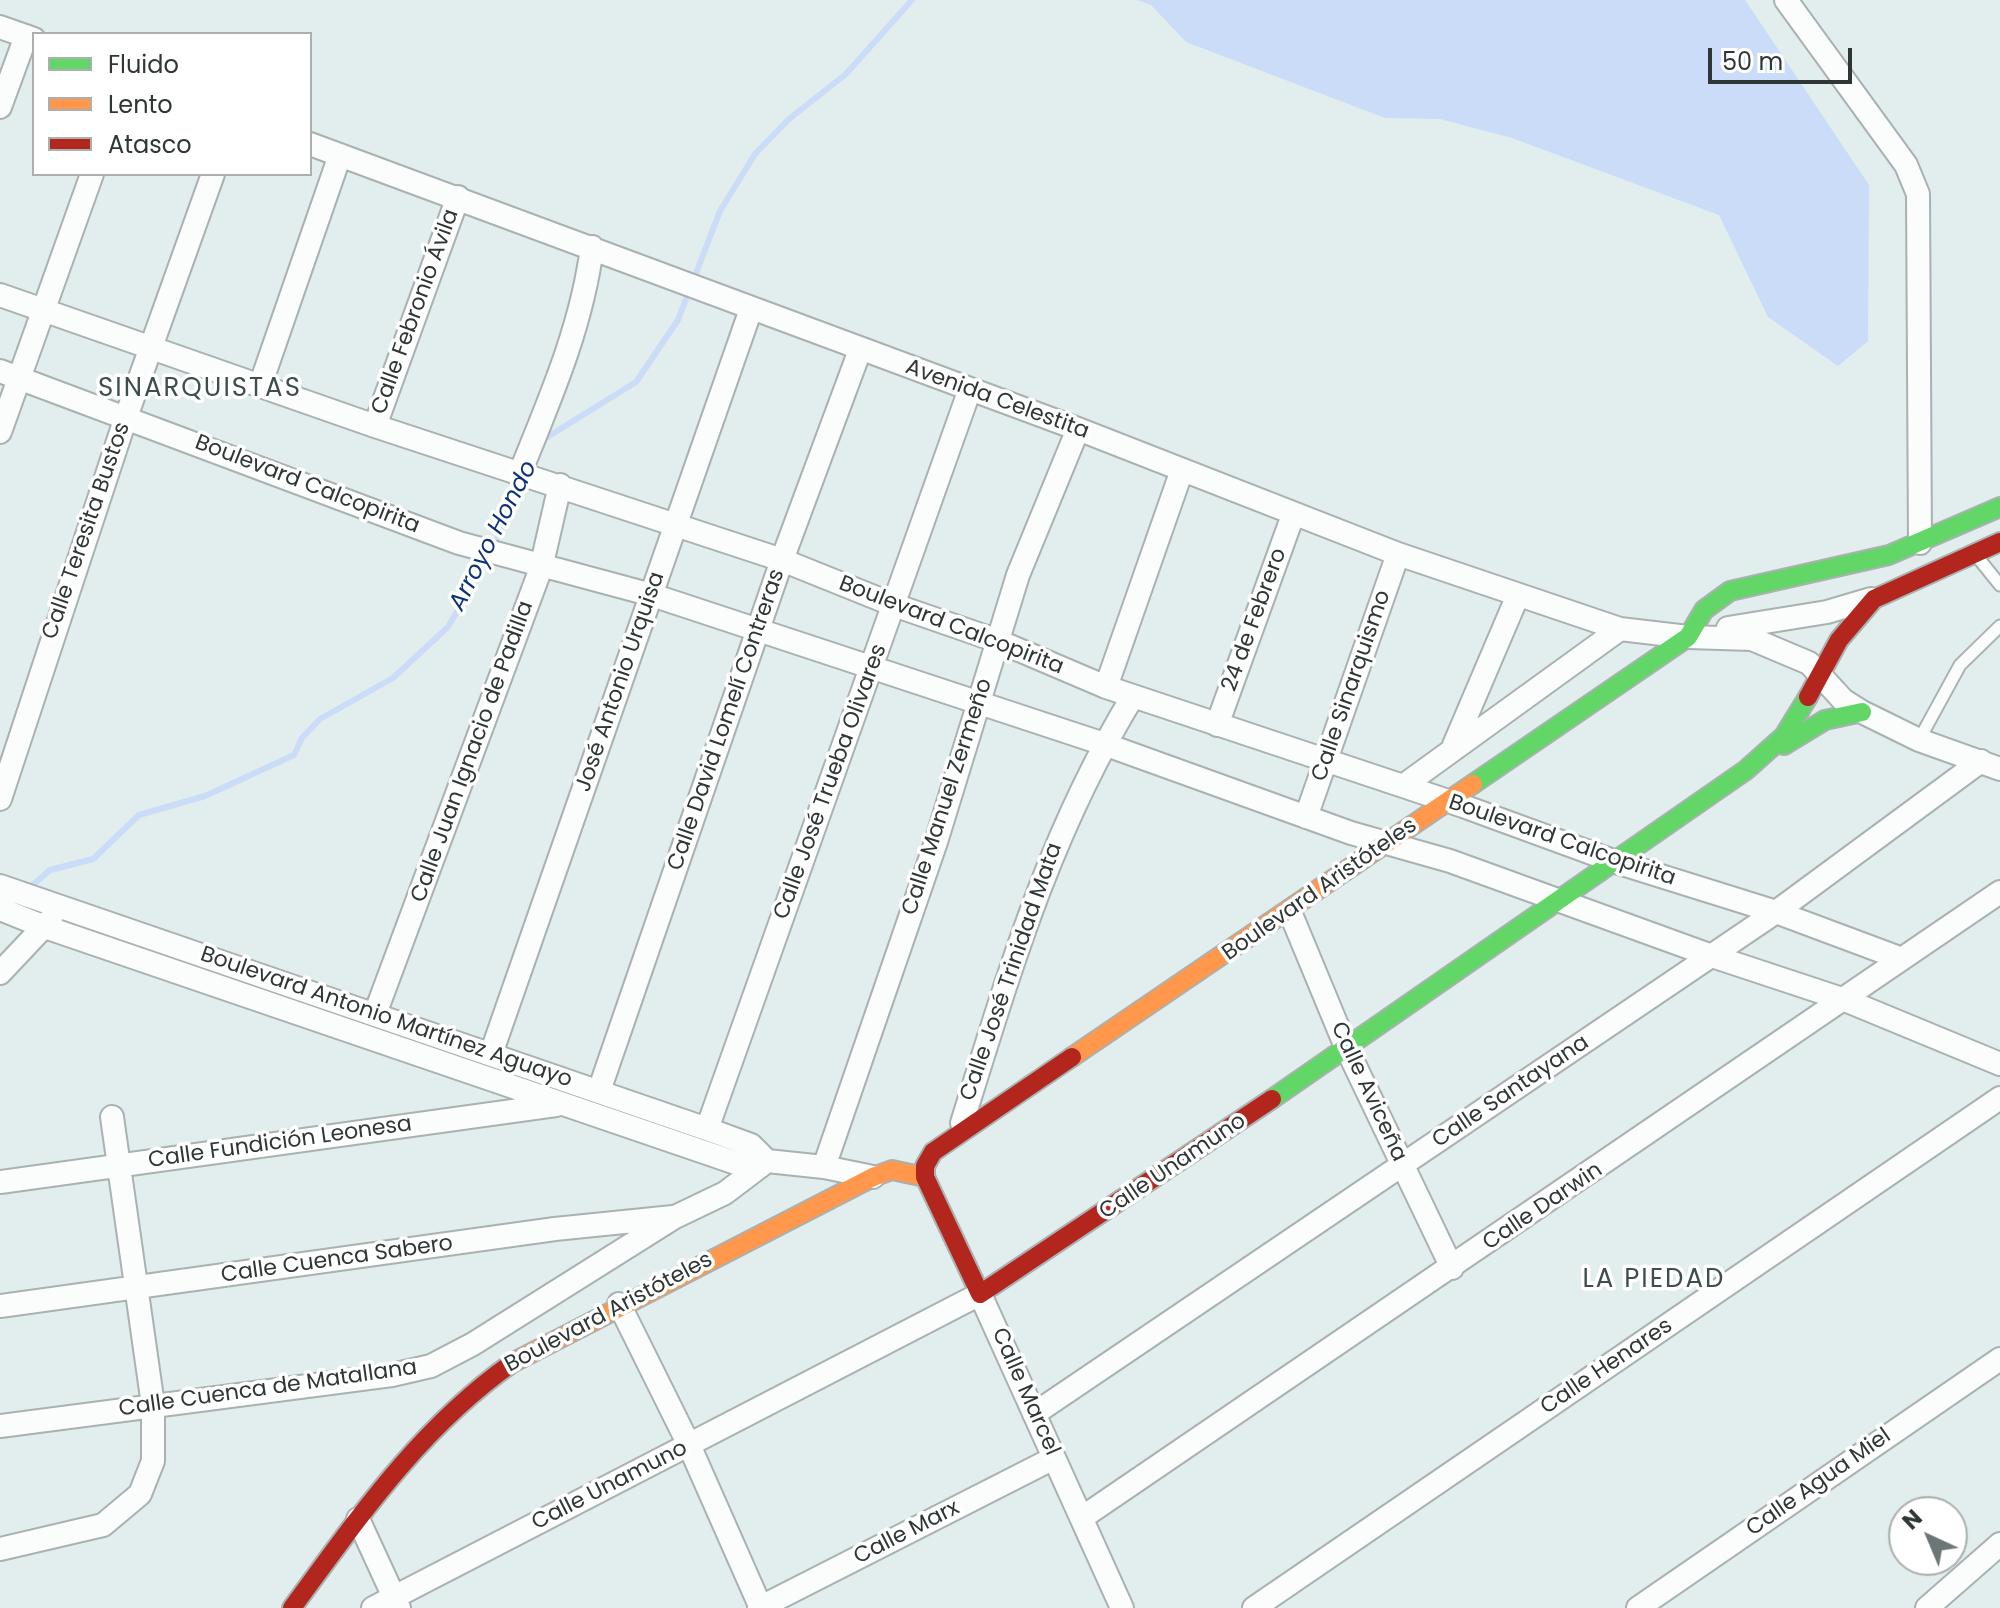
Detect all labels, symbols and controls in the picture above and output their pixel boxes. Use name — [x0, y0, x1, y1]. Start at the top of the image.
legend — [32, 32, 312, 176]
scale bar — [1712, 32, 1856, 82]
text: 50 m — [1722, 45, 1783, 78]
text: Fluido — [108, 48, 179, 81]
text: Lento — [108, 88, 173, 121]
text: Atasco — [108, 128, 192, 161]
street label: Calle Febronio Ávila — [367, 206, 465, 418]
street label: Avenida Celestita — [902, 355, 1092, 445]
district label: SINARQUISTAS — [98, 373, 302, 405]
street label: Calle Teresita Bustos — [37, 419, 137, 643]
street label: Boulevard Calcopirita — [191, 430, 423, 540]
water label: Arroyo Hondo — [444, 456, 544, 616]
street label: 24 de Febrero — [1217, 545, 1293, 695]
street label: Calle David Lomelí Contreras — [663, 566, 791, 874]
street label: José Antonio Urquisa — [571, 569, 671, 795]
street label: Boulevard Calcopirita — [835, 571, 1067, 681]
street label: Calle Sinarquismo — [1307, 587, 1397, 785]
street label: Calle Juan Ignacio de Padilla — [406, 598, 540, 906]
street label: Calle José Trueba Olivares — [769, 641, 893, 923]
street label: Calle Manuel Zermeño — [897, 675, 999, 919]
street label: Boulevard Calcopirita — [1445, 790, 1679, 892]
street label: Boulevard Aristóteles — [1218, 813, 1422, 967]
street label: Calle José Trinidad Mata — [955, 840, 1069, 1104]
street label: Boulevard Antonio Martínez Aguayo — [197, 942, 575, 1094]
street label: Calle Aviceña — [1324, 1018, 1412, 1166]
street label: Calle Santayana — [1428, 1030, 1594, 1154]
street label: Calle Unamuno — [1095, 1108, 1251, 1226]
street label: Calle Fundición Leonesa — [147, 1111, 413, 1175]
street label: Calle Darwin — [1478, 1157, 1608, 1257]
street label: Calle Cuenca Sabero — [219, 1231, 455, 1289]
street label: Boulevard Aristóteles — [501, 1247, 717, 1379]
district label: LA PIEDAD — [1583, 1264, 1725, 1296]
street label: Calle Henares — [1536, 1313, 1678, 1421]
street label: Calle Marcel — [985, 1324, 1065, 1460]
street label: Calle Cuenca de Matallana — [117, 1355, 419, 1423]
street label: Calle Agua Miel — [1742, 1423, 1896, 1543]
street label: Calle Unamuno — [528, 1435, 692, 1537]
street label: Calle Marx — [850, 1495, 964, 1571]
north arrow — [1888, 1496, 1968, 1576]
text: N — [1896, 1503, 1929, 1537]

